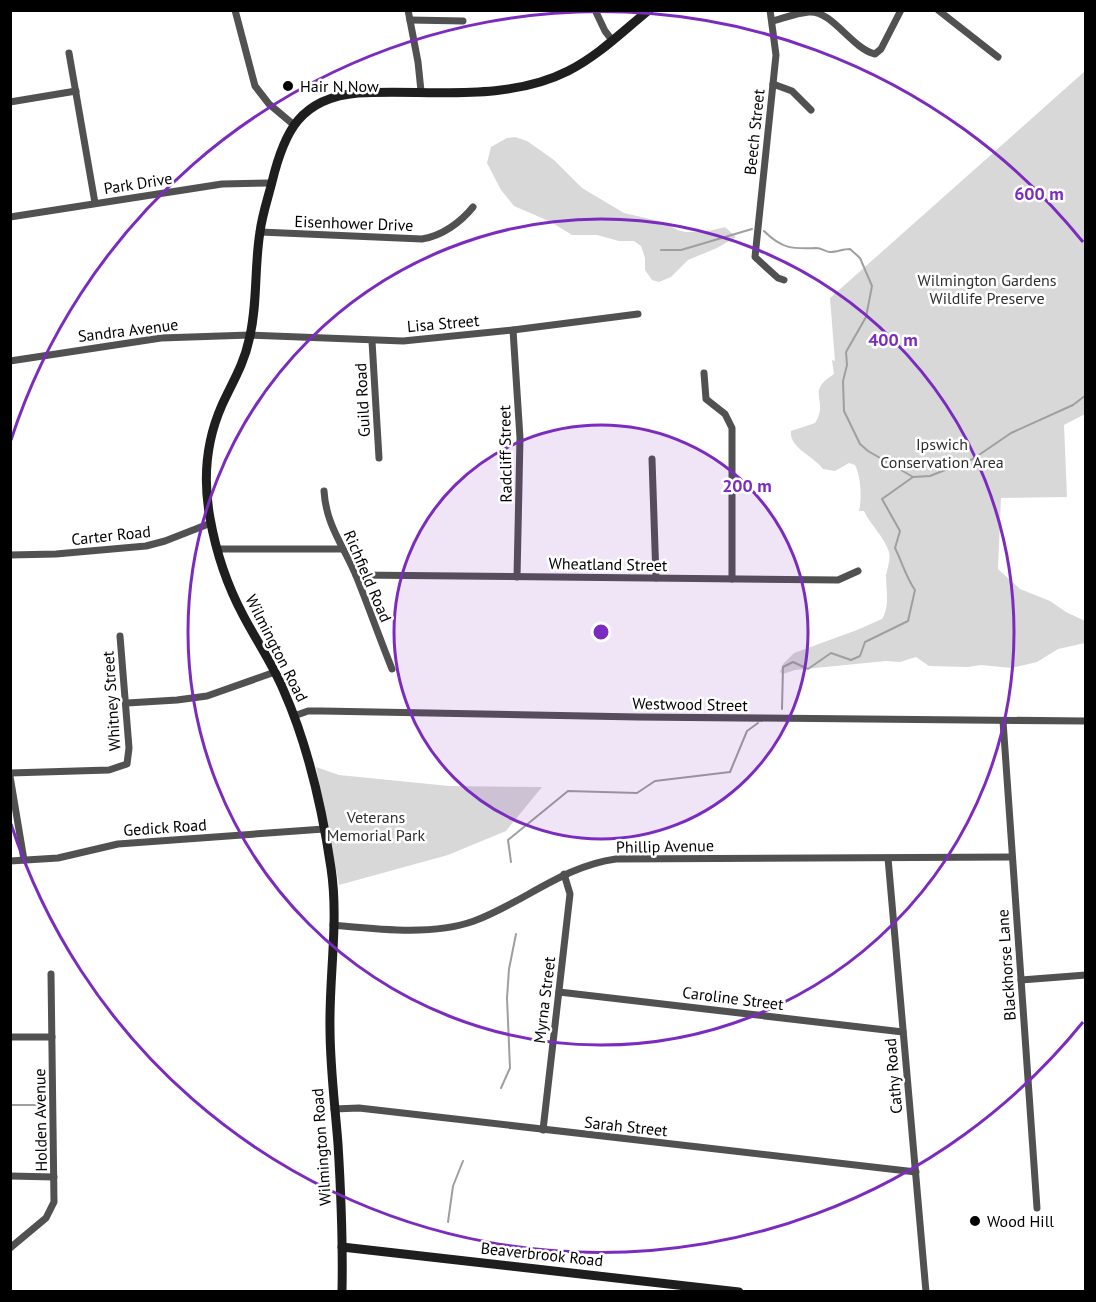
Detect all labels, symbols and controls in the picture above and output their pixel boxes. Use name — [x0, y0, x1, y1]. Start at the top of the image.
place label: Hair N Now — [300, 76, 379, 96]
marker: Hair N Now — [281, 79, 295, 93]
street label: Beech Street — [740, 87, 769, 176]
street label: Park Drive — [102, 168, 174, 198]
text: 600 m — [1014, 182, 1064, 205]
street label: Eisenhower Drive — [294, 211, 414, 235]
park label: Wilmington Gardens Wildlife Preserve — [917, 270, 1057, 308]
street label: Lisa Street — [406, 310, 480, 336]
street label: Sandra Avenue — [77, 314, 179, 346]
text: 400 m — [868, 328, 918, 351]
street label: Guild Road — [350, 362, 374, 438]
street label: Radcliff Street — [494, 405, 516, 503]
park label: Ipswich Conservation Area — [880, 434, 1004, 472]
text: 200 m — [722, 474, 772, 497]
street label: Carter Road — [70, 521, 152, 549]
street label: Richfield Road — [340, 527, 396, 625]
street label: Wheatland Street — [549, 553, 668, 575]
street label: Wilmington Road — [241, 591, 313, 705]
centre of rings — [591, 622, 611, 642]
street label: Whitney Street — [97, 650, 124, 752]
street label: Westwood Street — [632, 693, 748, 715]
park label: Veterans Memorial Park — [327, 807, 426, 845]
street label: Gedick Road — [123, 814, 207, 840]
street label: Phillip Avenue — [616, 835, 714, 857]
street label: Blackhorse Lane — [992, 909, 1020, 1021]
street label: Myrna Street — [529, 955, 559, 1045]
street label: Caroline Street — [681, 982, 785, 1014]
street label: Cathy Road — [880, 1037, 906, 1115]
street label: Holden Avenue — [29, 1068, 51, 1172]
street label: Wilmington Road — [307, 1088, 335, 1206]
street label: Sarah Street — [583, 1112, 669, 1140]
place label: Wood Hill — [987, 1211, 1054, 1231]
marker: Wood Hill — [968, 1214, 982, 1228]
street label: Beaverbrook Road — [480, 1238, 604, 1270]

